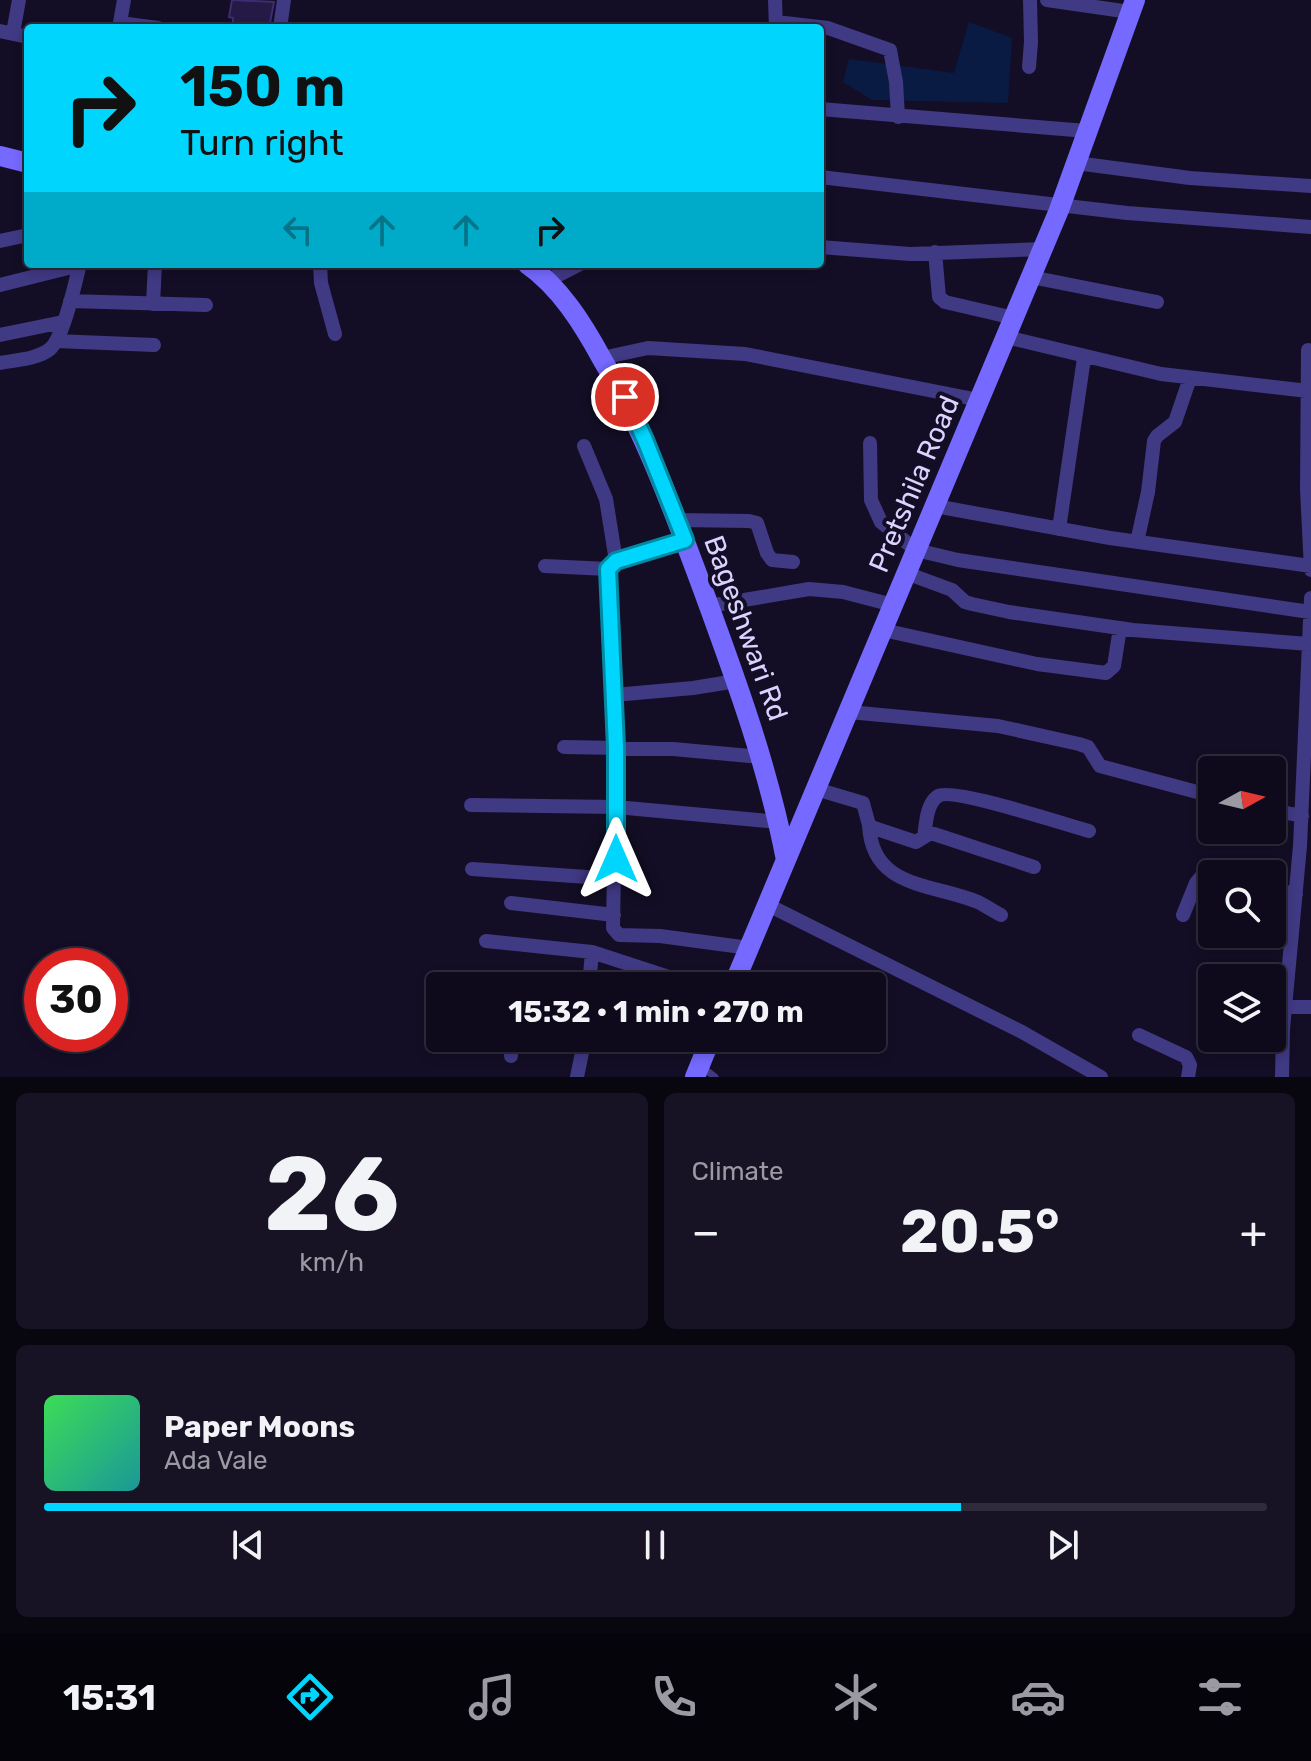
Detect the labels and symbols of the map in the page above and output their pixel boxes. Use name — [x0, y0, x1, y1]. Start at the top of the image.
pin — [591, 363, 659, 431]
street label: Pretshila Road — [862, 391, 966, 577]
street label: Bageshwari Rd — [697, 531, 795, 725]
north arrow — [1198, 756, 1286, 844]
position arrow — [574, 817, 658, 901]
speed limit sign: 30 — [24, 948, 128, 1052]

